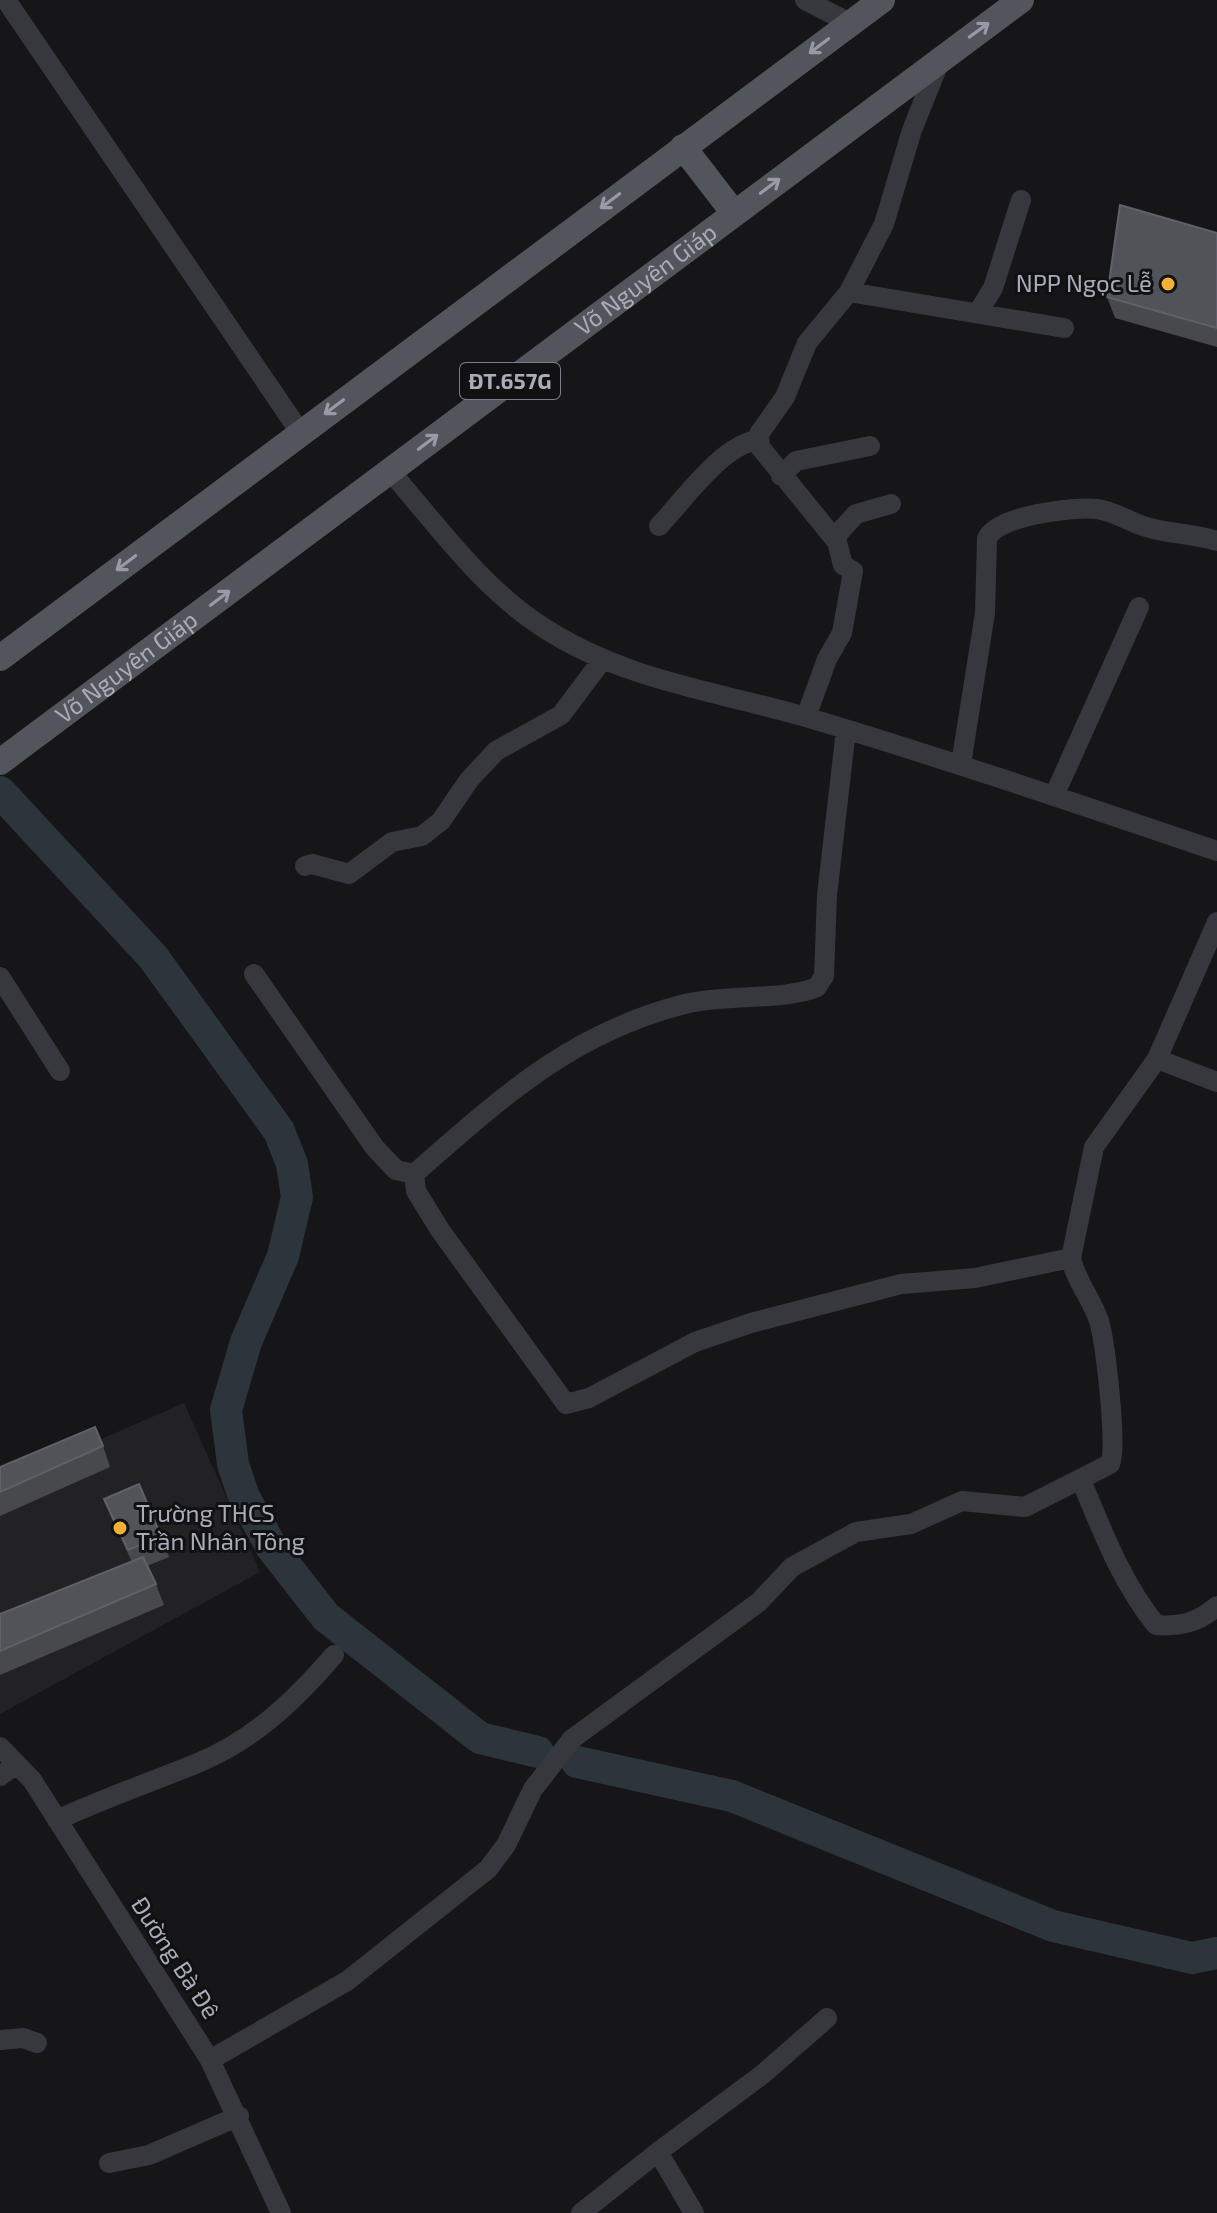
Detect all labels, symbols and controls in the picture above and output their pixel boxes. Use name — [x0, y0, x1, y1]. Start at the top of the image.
one-way arrow — [968, 22, 989, 39]
one-way arrow — [809, 38, 830, 55]
one-way arrow — [759, 177, 781, 194]
one-way arrow — [600, 193, 621, 210]
street label: Võ Nguyên Giáp — [568, 216, 722, 341]
place label: NPP Ngọc Lễ — [1016, 268, 1152, 297]
marker: NPP Ngọc Lễ — [1159, 275, 1177, 293]
road number: ĐT.657G — [460, 363, 560, 399]
one-way arrow — [324, 398, 345, 415]
one-way arrow — [417, 434, 438, 451]
one-way arrow — [116, 554, 137, 571]
one-way arrow — [209, 590, 230, 607]
street label: Võ Nguyên Giáp — [49, 604, 202, 729]
place label: Trường THCS Trần Nhân Tông — [136, 1498, 305, 1555]
marker: Trường THCS Trần Nhân Tông — [111, 1519, 129, 1537]
street label: Đường Bà Đê — [126, 1891, 226, 2024]

